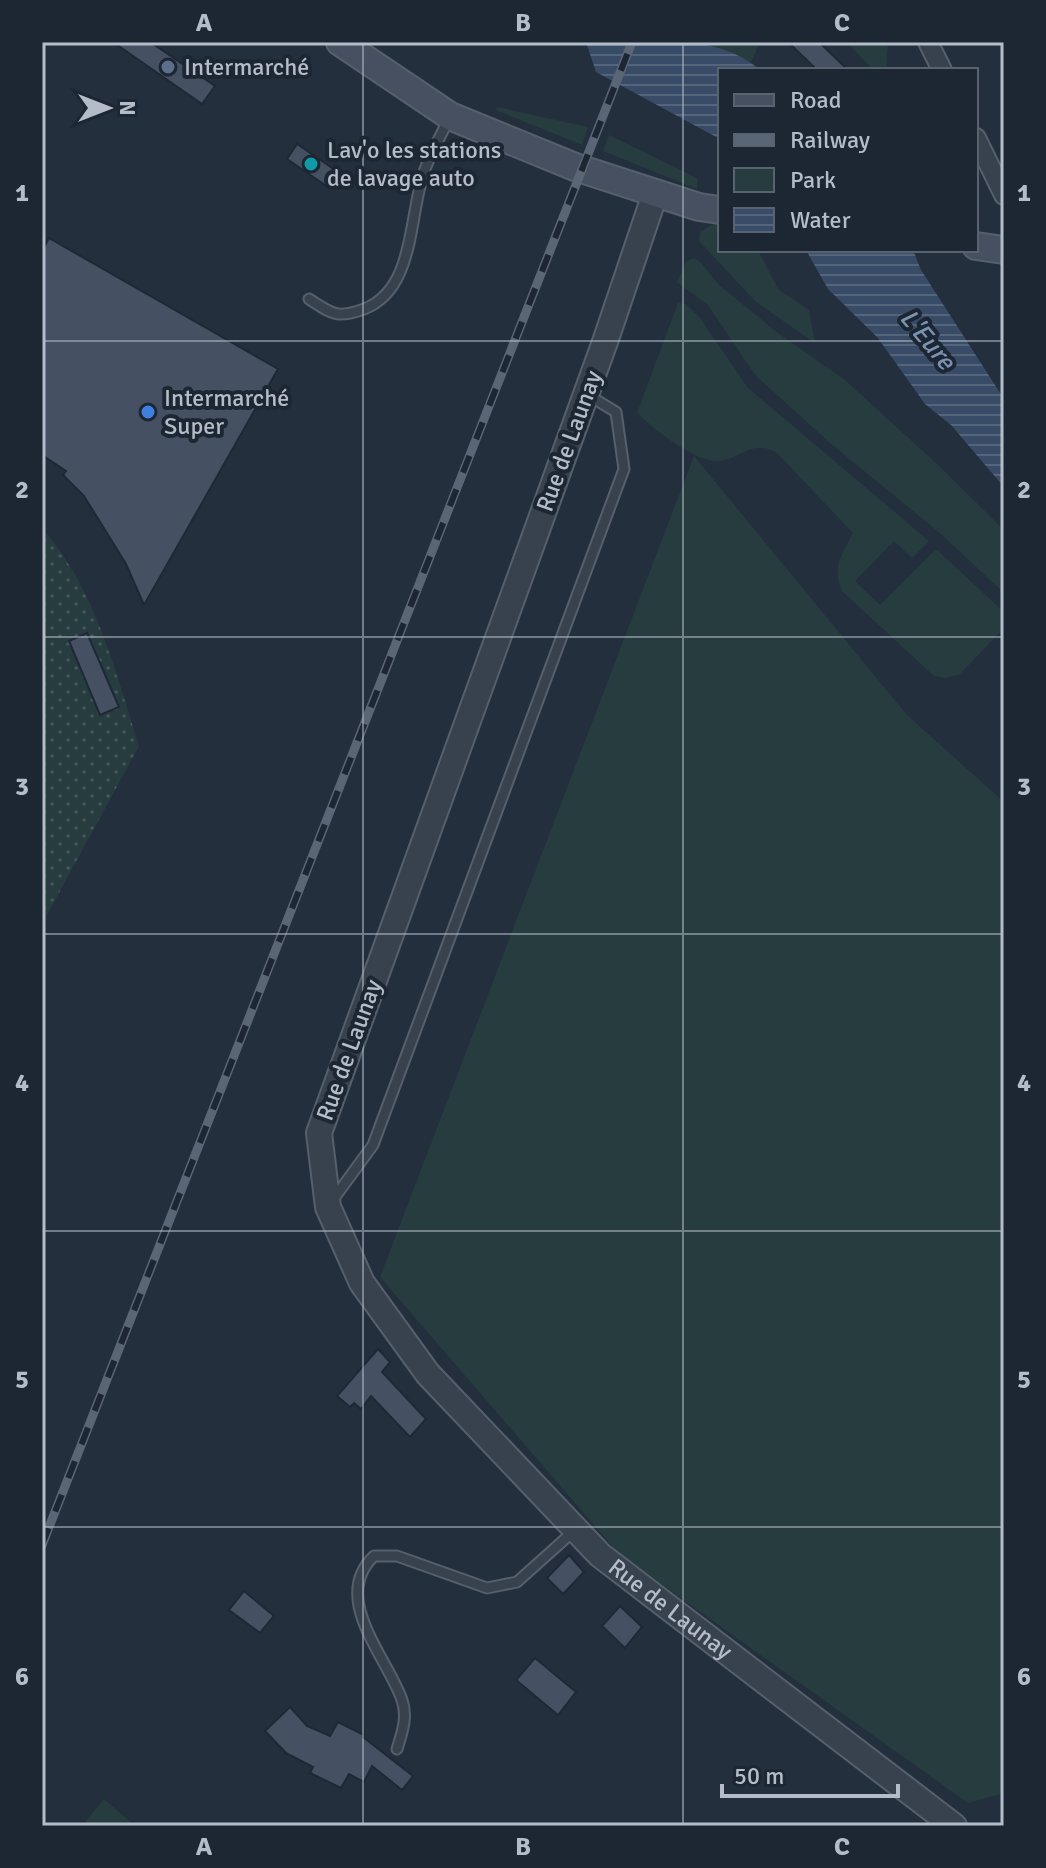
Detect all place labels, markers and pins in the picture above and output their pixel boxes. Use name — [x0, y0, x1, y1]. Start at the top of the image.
place label: Intermarché — [184, 52, 309, 82]
marker: Intermarché — [159, 58, 177, 76]
place label: Lav'o les stations de lavage auto — [327, 135, 501, 193]
marker: Lav'o les stations de lavage auto — [302, 155, 320, 173]
place label: Intermarché Super — [164, 383, 289, 441]
marker: Intermarché Super — [139, 403, 157, 421]

